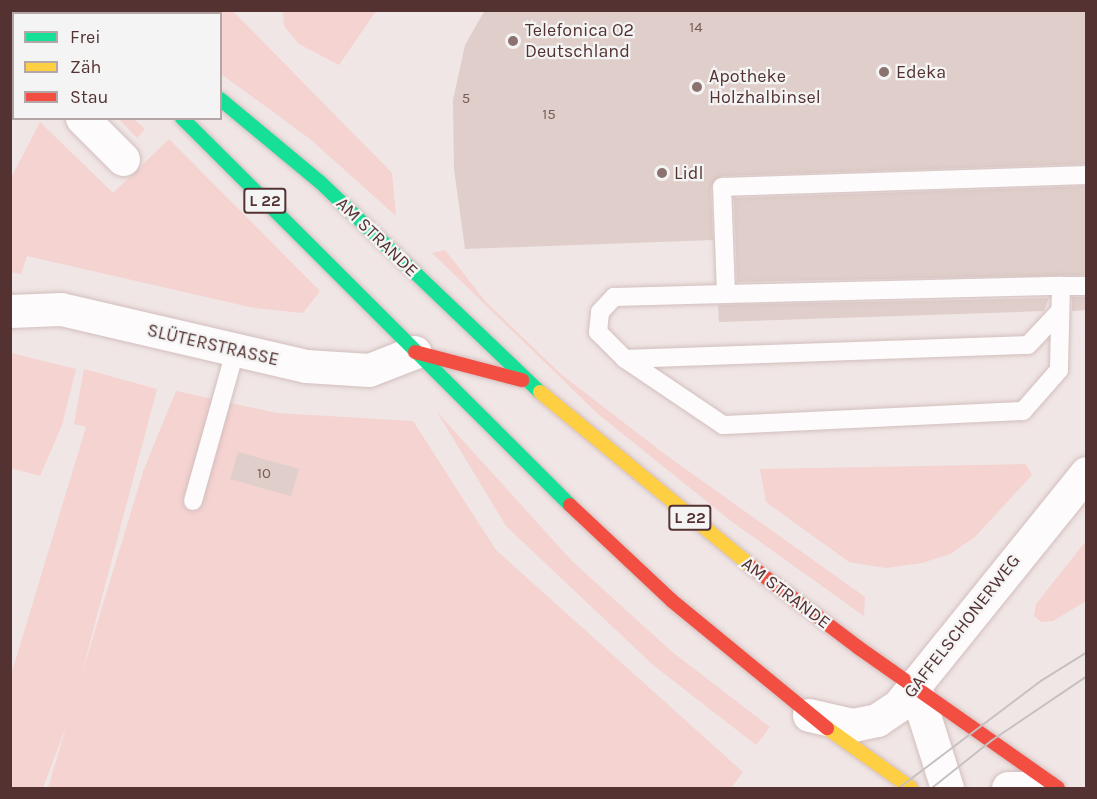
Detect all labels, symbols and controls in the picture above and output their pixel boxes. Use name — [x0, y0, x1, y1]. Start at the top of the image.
legend — [12, 12, 222, 120]
house number: 14 — [689, 19, 703, 37]
place label: Telefonica O2 Deutschland — [525, 20, 634, 63]
text: Frei — [70, 26, 101, 48]
marker: Telefonica O2 Deutschland — [506, 34, 520, 48]
text: Zäh — [70, 56, 101, 78]
place label: Edeka — [896, 61, 946, 83]
marker: Edeka — [877, 65, 891, 79]
place label: Apotheke Holzhalbinsel — [709, 66, 821, 109]
marker: Apotheke Holzhalbinsel — [690, 80, 704, 94]
text: Stau — [70, 86, 108, 108]
house number: 5 — [462, 90, 470, 108]
house number: 15 — [542, 106, 556, 124]
place label: Lidl — [674, 162, 703, 184]
marker: Lidl — [655, 166, 669, 180]
road number: L 22 — [242, 188, 288, 214]
street label: AM STRANDE — [332, 193, 422, 281]
street label: SLÜTERSTRASSE — [145, 319, 281, 371]
house number: 10 — [257, 465, 271, 483]
road number: L 22 — [668, 505, 712, 531]
street label: GAFFELSCHONERWEG — [899, 550, 1025, 702]
street label: AM STRANDE — [737, 553, 835, 633]

